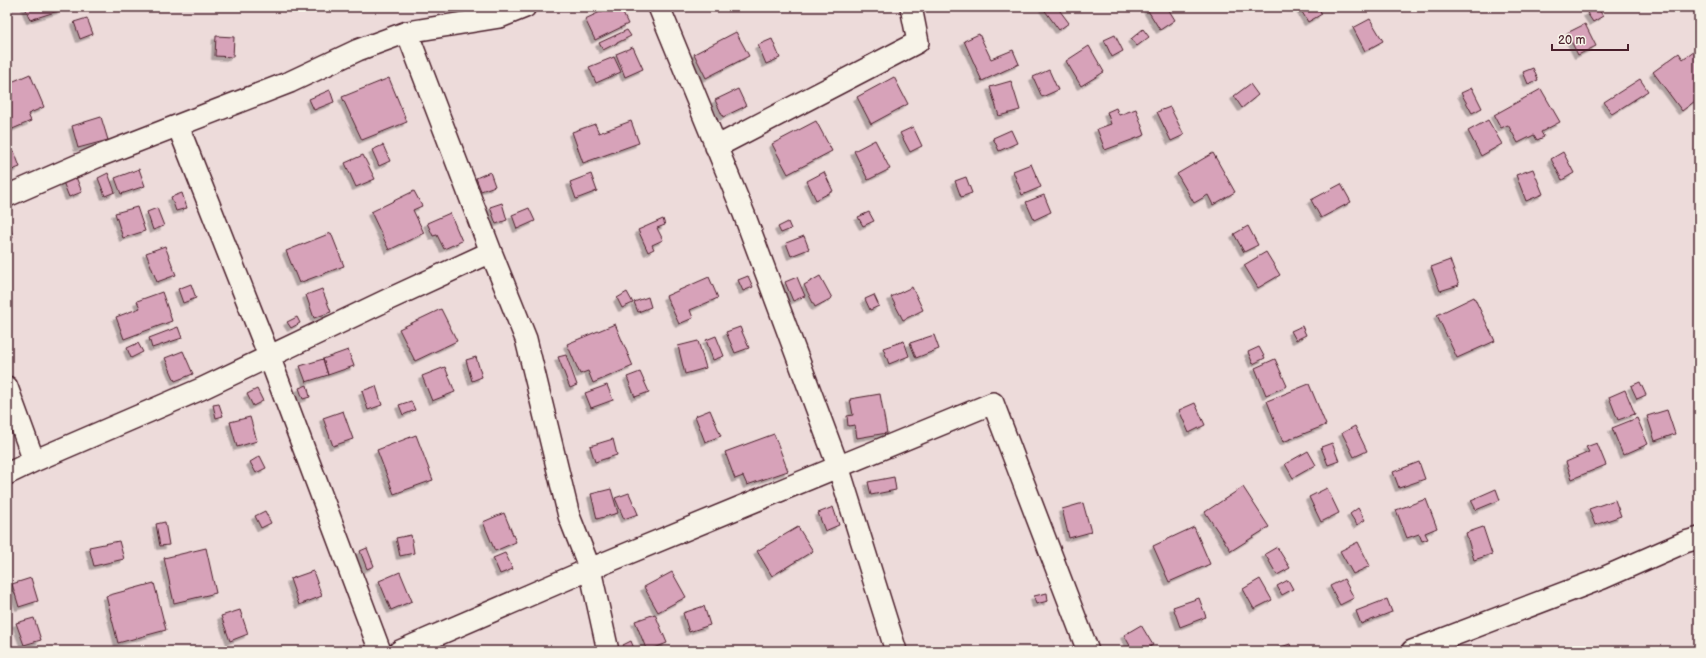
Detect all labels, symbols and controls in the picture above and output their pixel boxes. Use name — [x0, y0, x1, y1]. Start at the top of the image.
scale bar — [1552, 26, 1628, 52]
text: 20 m — [1558, 33, 1585, 48]

